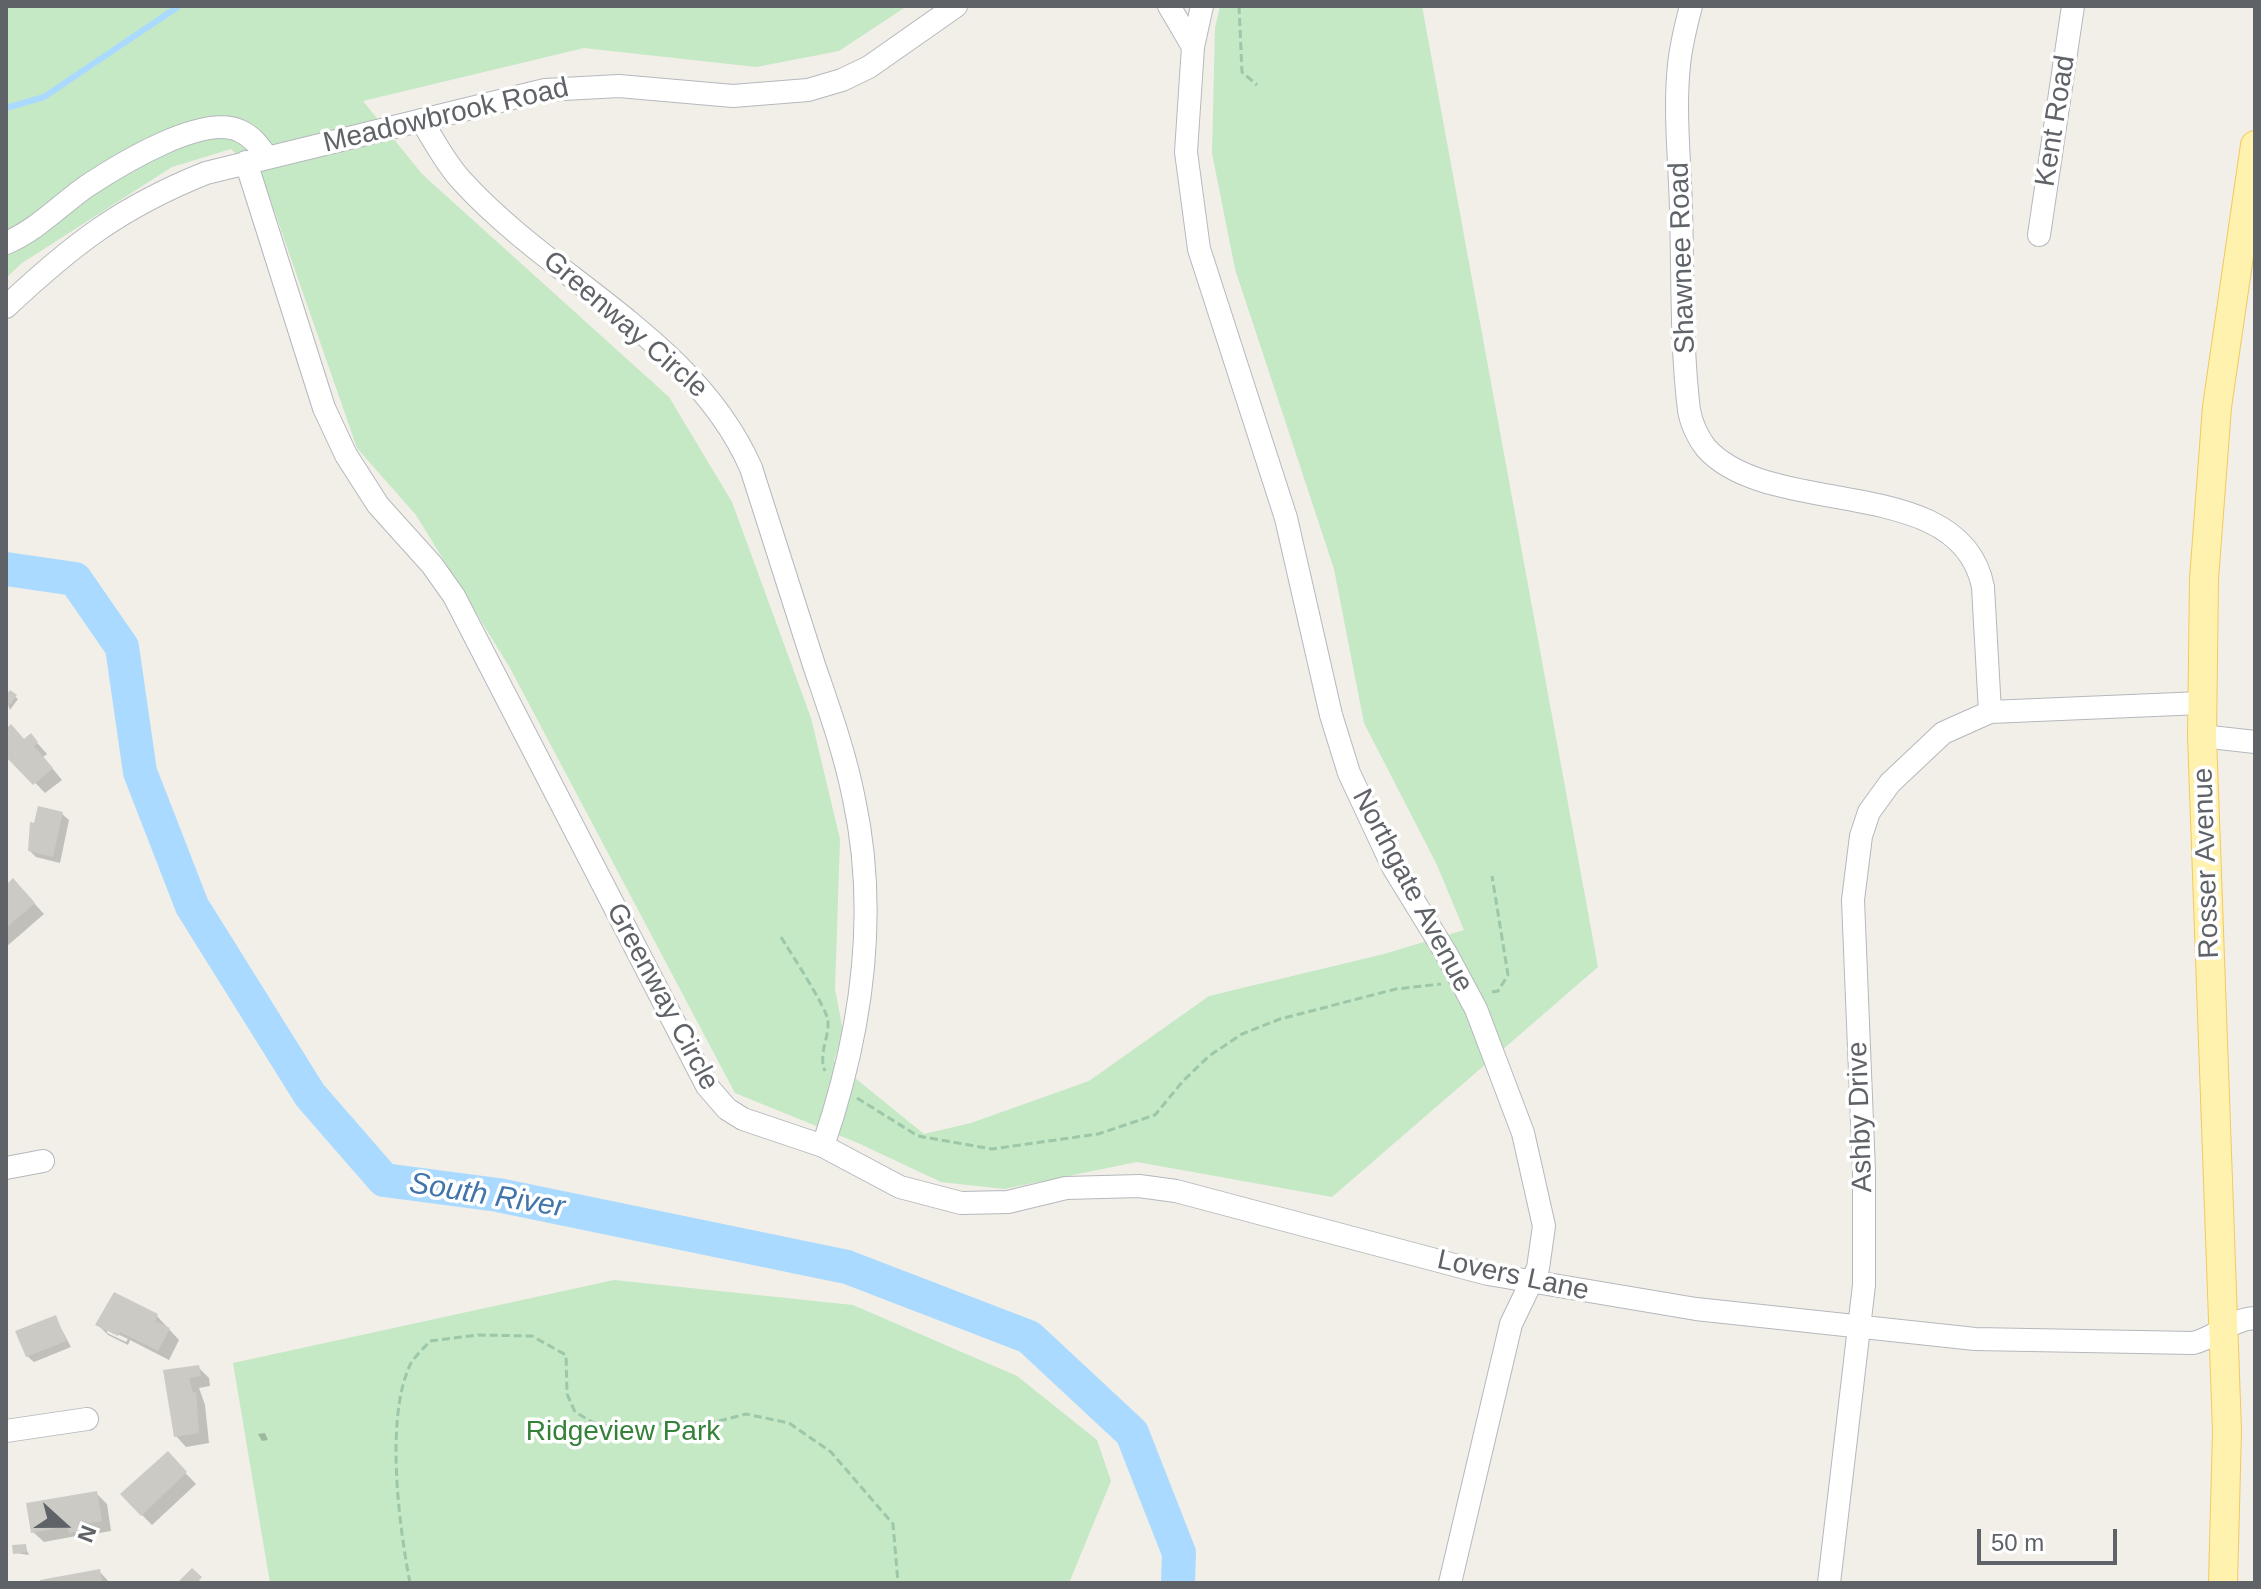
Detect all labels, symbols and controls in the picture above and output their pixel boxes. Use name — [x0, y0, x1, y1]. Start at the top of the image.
street label: Kent Road — [2029, 53, 2083, 189]
street label: Meadowbrook Road — [320, 71, 572, 161]
street label: Shawnee Road — [1663, 162, 1703, 354]
street label: Greenway Circle — [536, 244, 714, 406]
street label: Rosser Avenue — [2187, 767, 2227, 959]
street label: Northgate Avenue — [1344, 784, 1480, 998]
street label: Greenway Circle — [599, 898, 725, 1096]
street label: Ashby Drive — [1842, 1041, 1880, 1193]
water label: South River — [407, 1166, 567, 1226]
street label: Lovers Lane — [1434, 1244, 1592, 1308]
park label: Ridgeview Park — [526, 1415, 720, 1449]
north arrow — [24, 1485, 104, 1565]
scale bar — [1981, 1513, 2121, 1563]
text: N — [72, 1522, 101, 1546]
text: 50 m — [1991, 1529, 2044, 1556]

